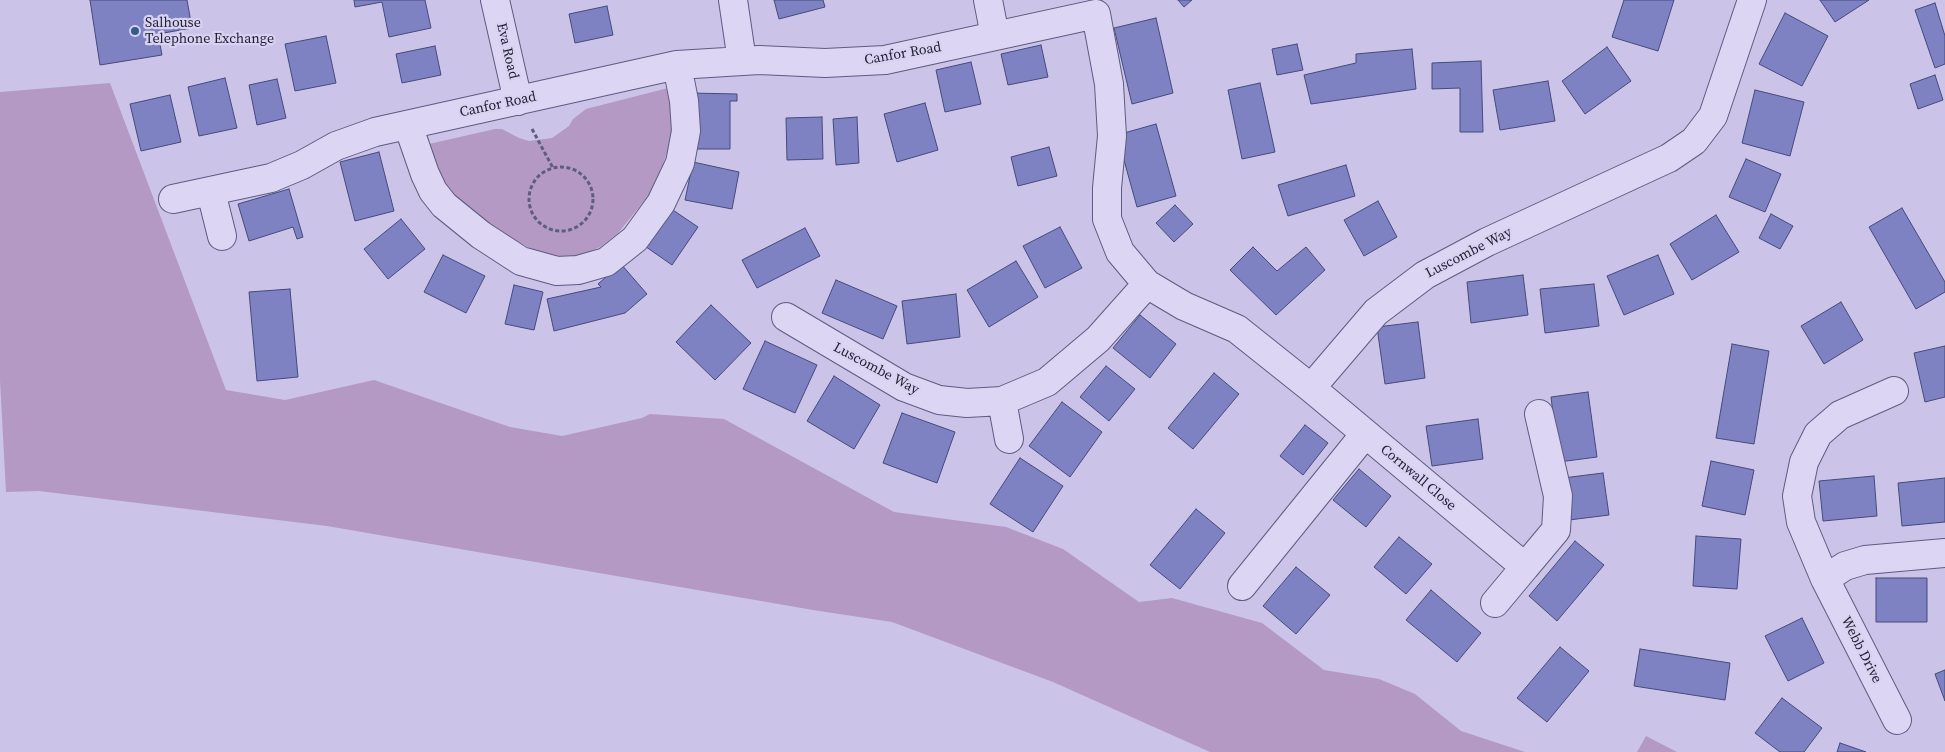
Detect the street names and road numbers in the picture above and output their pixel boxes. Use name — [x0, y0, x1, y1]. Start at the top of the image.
street label: Eva Road — [492, 21, 522, 81]
street label: Canfor Road — [863, 39, 943, 69]
street label: Canfor Road — [458, 89, 538, 121]
street label: Luscombe Way — [1423, 224, 1515, 282]
street label: Luscombe Way — [830, 339, 922, 399]
street label: Cornwall Close — [1377, 441, 1459, 515]
street label: Webb Drive — [1837, 614, 1885, 686]

